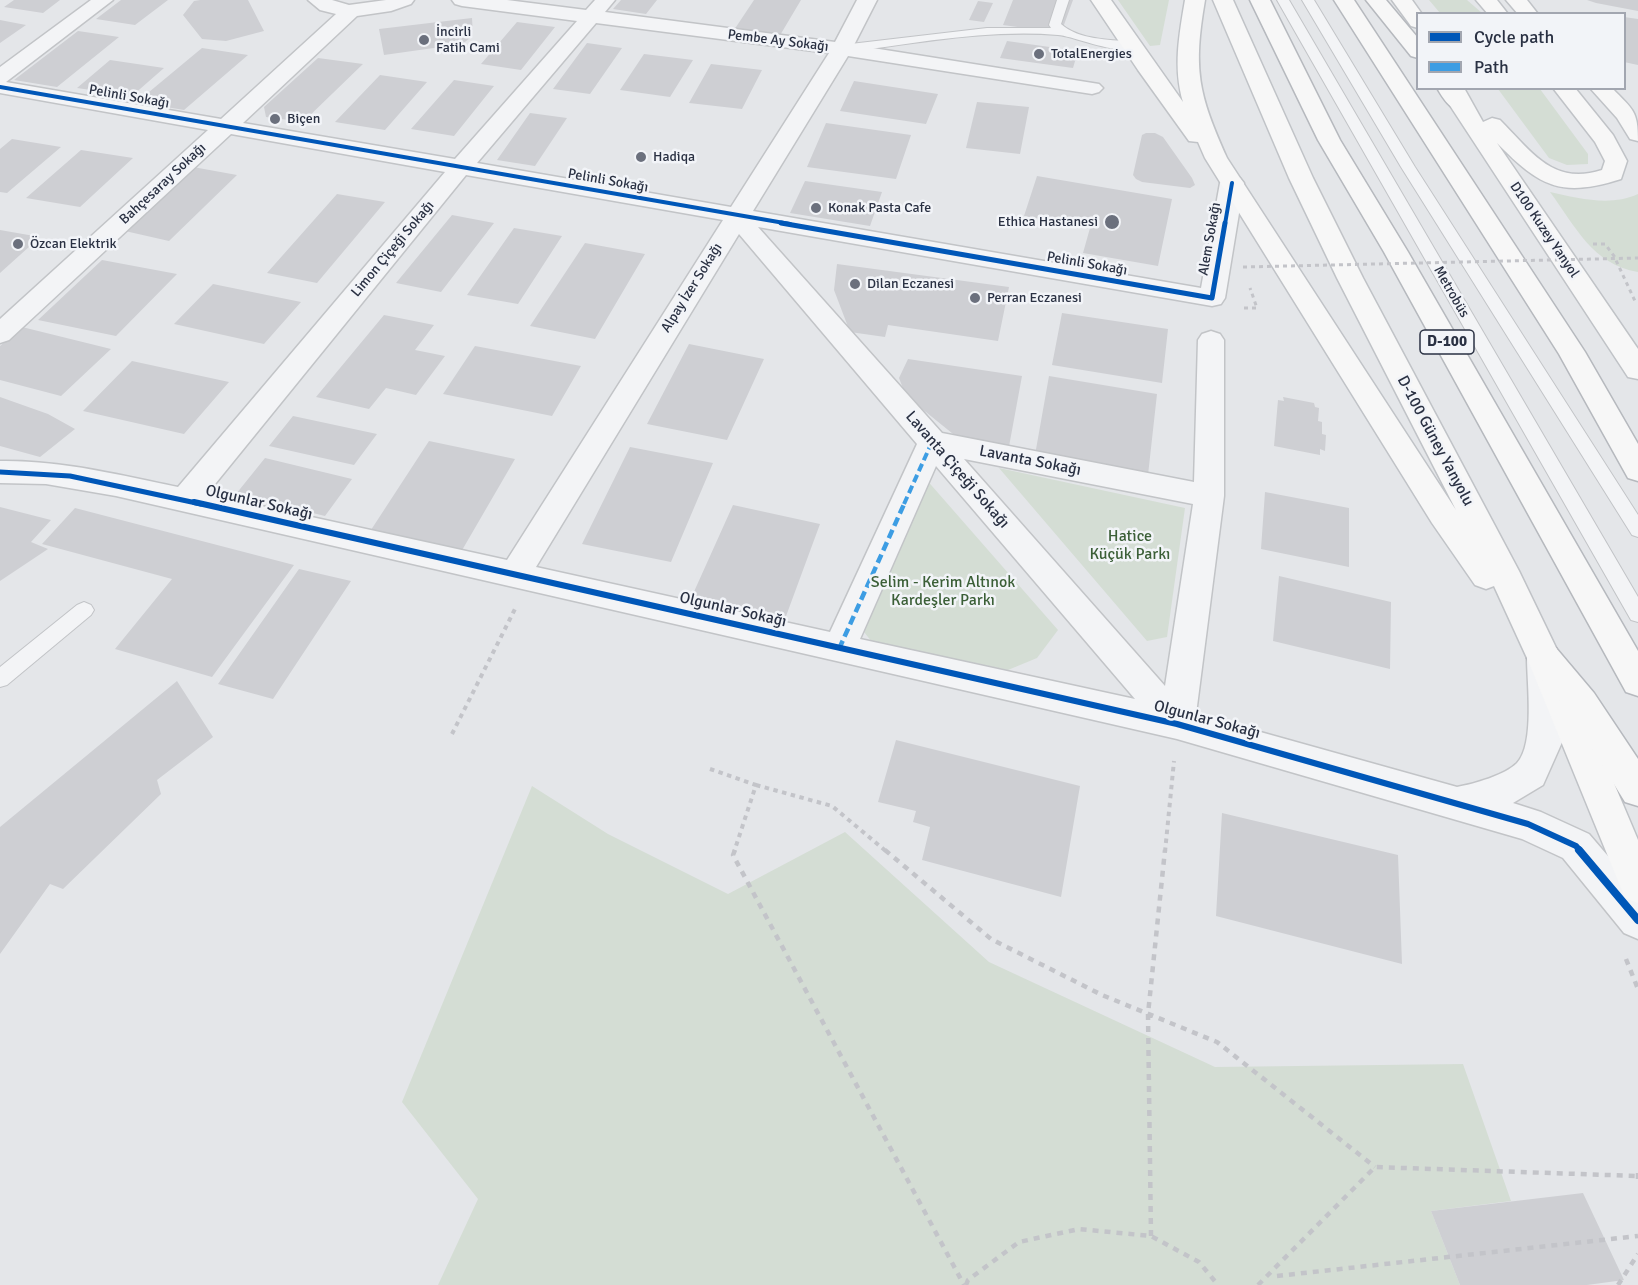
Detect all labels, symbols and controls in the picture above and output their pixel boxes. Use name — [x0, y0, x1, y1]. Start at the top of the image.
legend — [1416, 12, 1626, 90]
place label: İncirli Fatih Cami — [436, 24, 500, 56]
street label: Pembe Ay Sokağı — [727, 26, 829, 56]
text: Cycle path — [1474, 26, 1554, 48]
marker: İncirli Fatih Cami — [417, 33, 431, 47]
place label: TotalEnergies — [1051, 46, 1132, 62]
marker: TotalEnergies — [1032, 47, 1046, 61]
text: Path — [1474, 56, 1509, 78]
street label: Pelinli Sokağı — [88, 82, 170, 112]
place label: Biçen — [287, 111, 320, 127]
marker: Biçen — [268, 112, 282, 126]
street label: Bahçesaray Sokağı — [116, 140, 210, 228]
place label: Hadiqa — [653, 149, 695, 165]
marker: Hadiqa — [634, 150, 648, 164]
street label: Pelinli Sokağı — [567, 166, 649, 196]
street label: D100 Kuzey Yanyol — [1506, 179, 1582, 281]
street label: Limon Çiçeği Sokağı — [348, 198, 438, 300]
place label: Konak Pasta Cafe — [828, 200, 931, 216]
marker: Konak Pasta Cafe — [809, 201, 823, 215]
street label: Alem Sokağı — [1195, 201, 1225, 277]
marker: Ethica Hastanesi — [1103, 213, 1121, 231]
place label: Ethica Hastanesi — [998, 214, 1098, 230]
place label: Özcan Elektrik — [30, 236, 116, 252]
marker: Özcan Elektrik — [11, 237, 25, 251]
street label: Alpay İzer Sokağı — [658, 240, 726, 336]
street label: Pelinli Sokağı — [1046, 249, 1128, 279]
street label: Metrobüs — [1430, 263, 1472, 321]
place label: Dilan Eczanesi — [867, 276, 954, 292]
marker: Dilan Eczanesi — [848, 277, 862, 291]
place label: Perran Eczanesi — [987, 290, 1082, 306]
marker: Perran Eczanesi — [968, 291, 982, 305]
road number: D-100 — [1420, 330, 1474, 354]
street label: D-100 Güney Yanyolu — [1393, 373, 1477, 509]
street label: Lavanta Çiçeği Sokağı — [901, 407, 1013, 533]
street label: Lavanta Sokağı — [977, 442, 1083, 480]
street label: Olgunlar Sokağı — [204, 481, 314, 525]
park label: Hatice Küçük Parkı — [1090, 527, 1170, 565]
park label: Selim - Kerim Altınok Kardeşler Parkı — [871, 573, 1015, 611]
street label: Olgunlar Sokağı — [678, 588, 788, 632]
street label: Olgunlar Sokağı — [1152, 697, 1262, 743]

